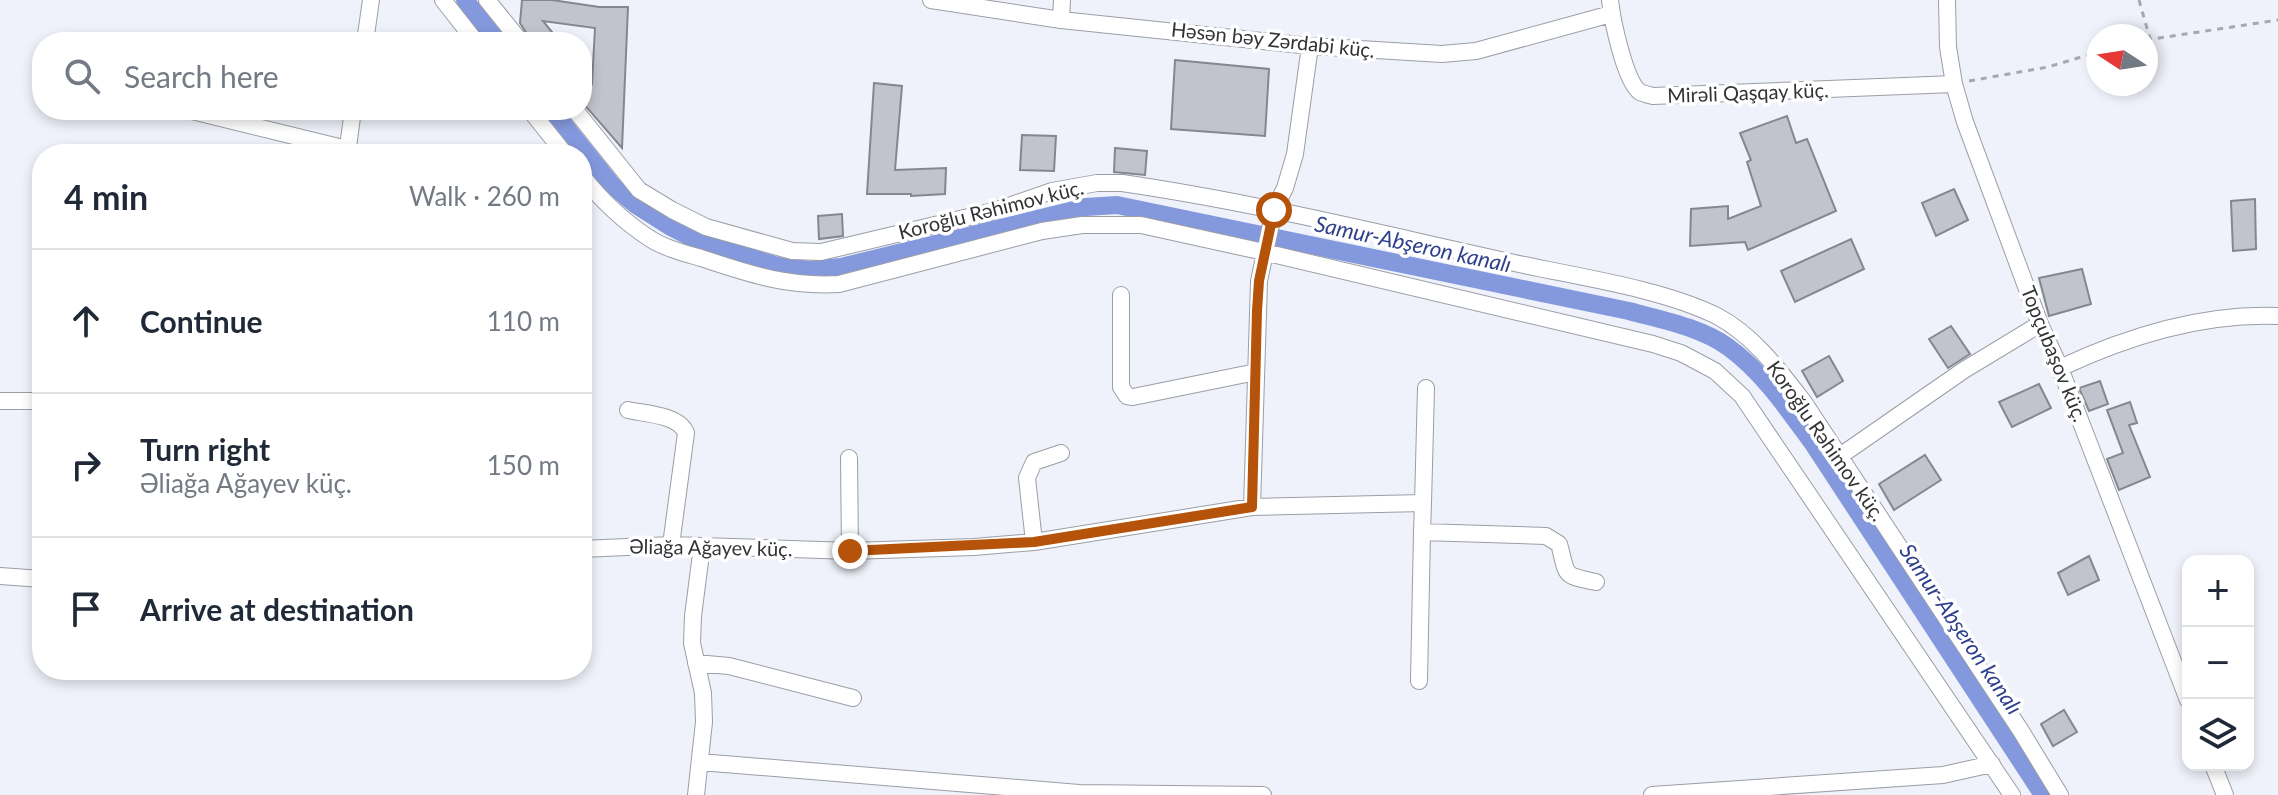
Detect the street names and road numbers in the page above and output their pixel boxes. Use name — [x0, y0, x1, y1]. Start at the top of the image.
street label: Həsən bəy Zərdabi küç. — [1170, 16, 1376, 62]
street label: Mirəli Qaşqay küç. — [1667, 77, 1829, 107]
street label: Koroğlu Rəhimov küç. — [896, 174, 1086, 244]
street label: Topçubaşov küç. — [2017, 282, 2093, 425]
street label: Koroğlu Rəhimov küç. — [1762, 356, 1891, 525]
street label: Əliağa Ağayev küç. — [629, 534, 793, 560]

